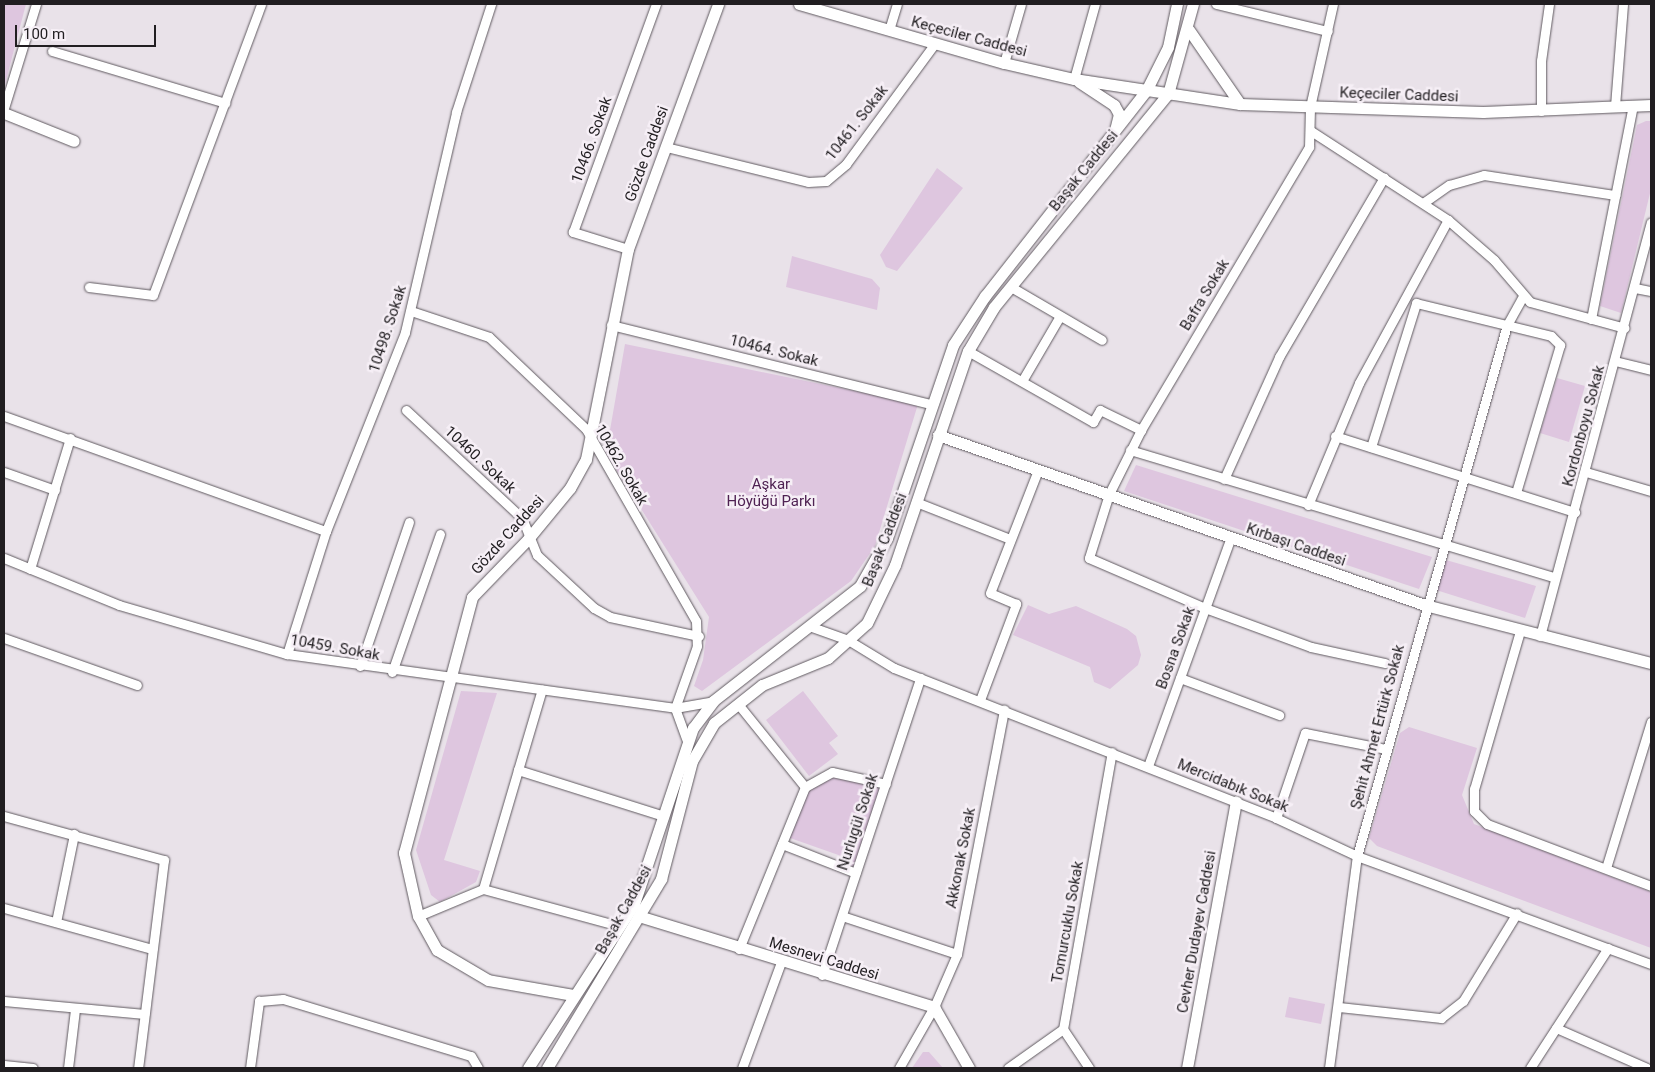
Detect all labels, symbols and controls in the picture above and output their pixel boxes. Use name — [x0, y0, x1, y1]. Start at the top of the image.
street label: Keçeciler Caddesi — [909, 13, 1029, 61]
scale bar — [18, 15, 159, 47]
text: 100 m — [23, 25, 65, 43]
street label: 10461. Sokak — [822, 82, 892, 164]
street label: Keçeciler Caddesi — [1339, 84, 1459, 106]
street label: 10466. Sokak — [568, 94, 616, 186]
street label: Gözde Caddesi — [621, 104, 673, 204]
street label: Başak Caddesi — [1046, 127, 1122, 215]
street label: Bafra Sokak — [1177, 256, 1233, 334]
street label: 10498. Sokak — [365, 283, 411, 375]
street label: 10464. Sokak — [728, 331, 820, 371]
street label: Kordonboyu Sokak — [1559, 363, 1609, 489]
street label: 10462. Sokak — [591, 421, 651, 509]
street label: 10460. Sokak — [441, 423, 519, 497]
park label: Aşkar Höyüğü Parkı — [727, 475, 815, 510]
street label: Başak Caddesi — [859, 491, 911, 589]
street label: Gözde Caddesi — [468, 492, 548, 578]
street label: Kırbaşı Caddesi — [1244, 520, 1348, 570]
street label: Bosna Sokak — [1153, 604, 1199, 692]
street label: 10459. Sokak — [289, 631, 381, 665]
street label: Şehit Ahmet Ertürk Sokak — [1347, 643, 1409, 811]
street label: Mercidabık Sokak — [1175, 755, 1291, 817]
street label: Nurlugül Sokak — [834, 771, 882, 873]
street label: Akkonak Sokak — [942, 806, 980, 910]
street label: Cevher Dudayev Caddesi — [1174, 849, 1220, 1015]
street label: Tomurcuklu Sokak — [1048, 860, 1088, 984]
street label: Başak Caddesi — [592, 862, 656, 958]
street label: Mesnevi Caddesi — [767, 934, 881, 984]

